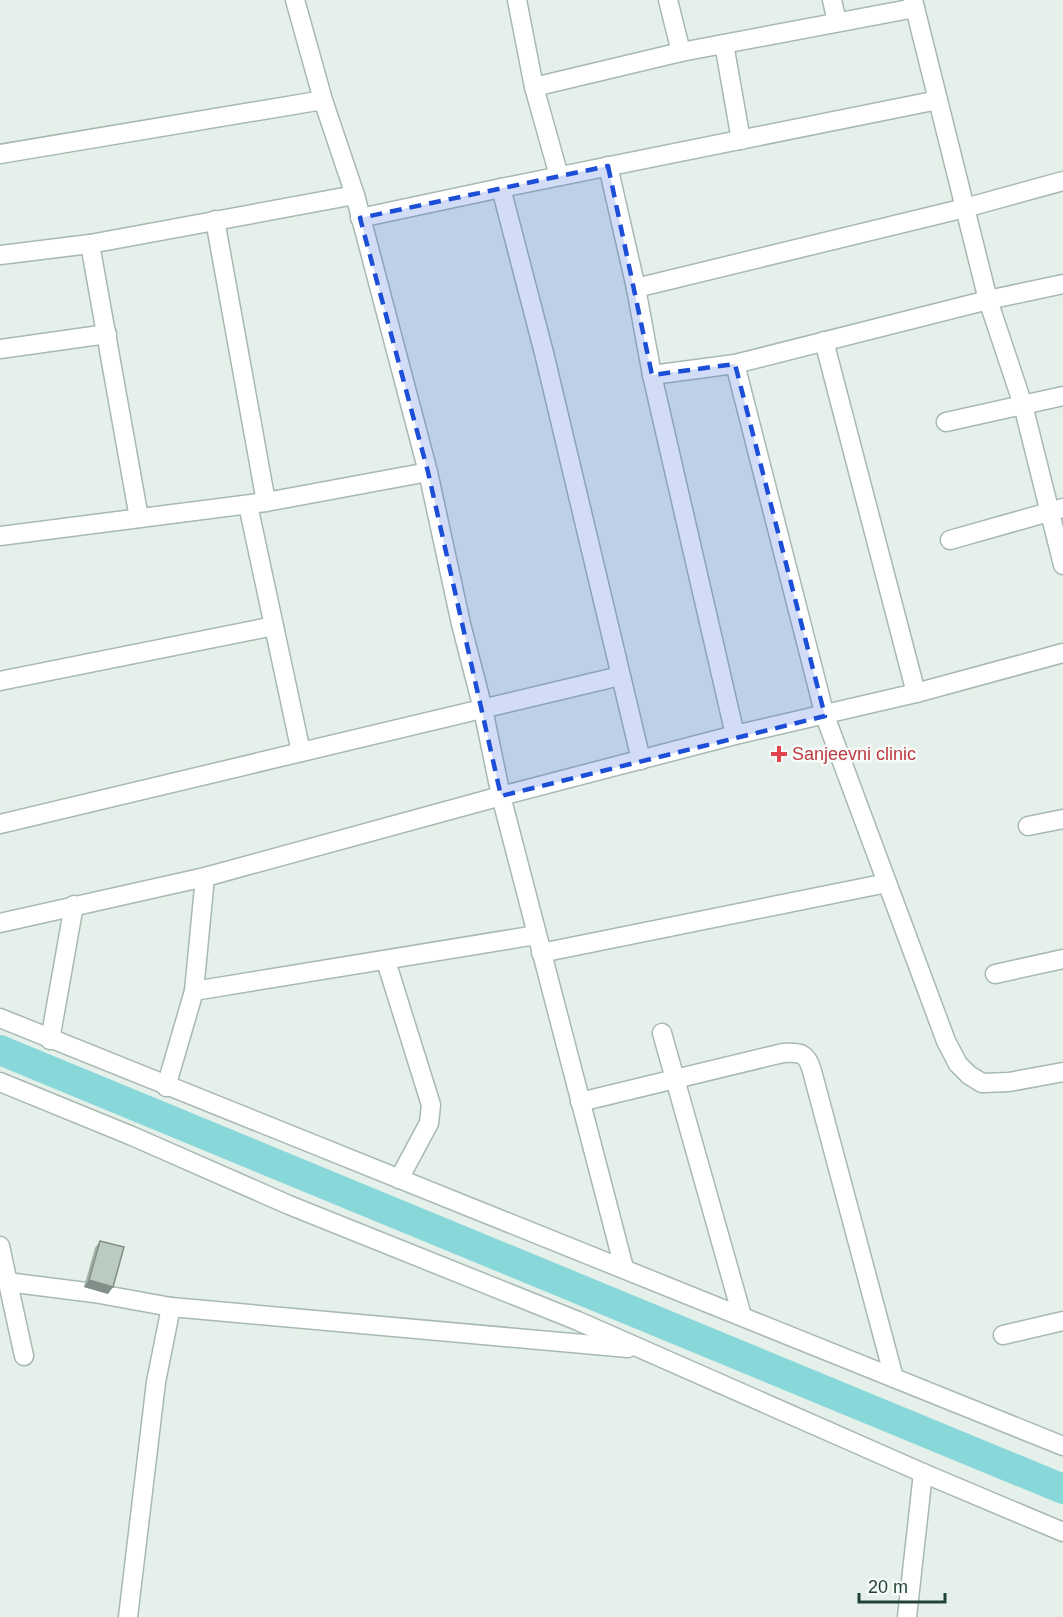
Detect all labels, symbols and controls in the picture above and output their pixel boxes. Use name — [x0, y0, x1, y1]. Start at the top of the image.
place label: Sanjeevni clinic — [792, 744, 916, 764]
marker: Sanjeevni clinic — [770, 745, 788, 763]
scale bar — [859, 1566, 944, 1604]
text: 20 m — [868, 1577, 908, 1597]

